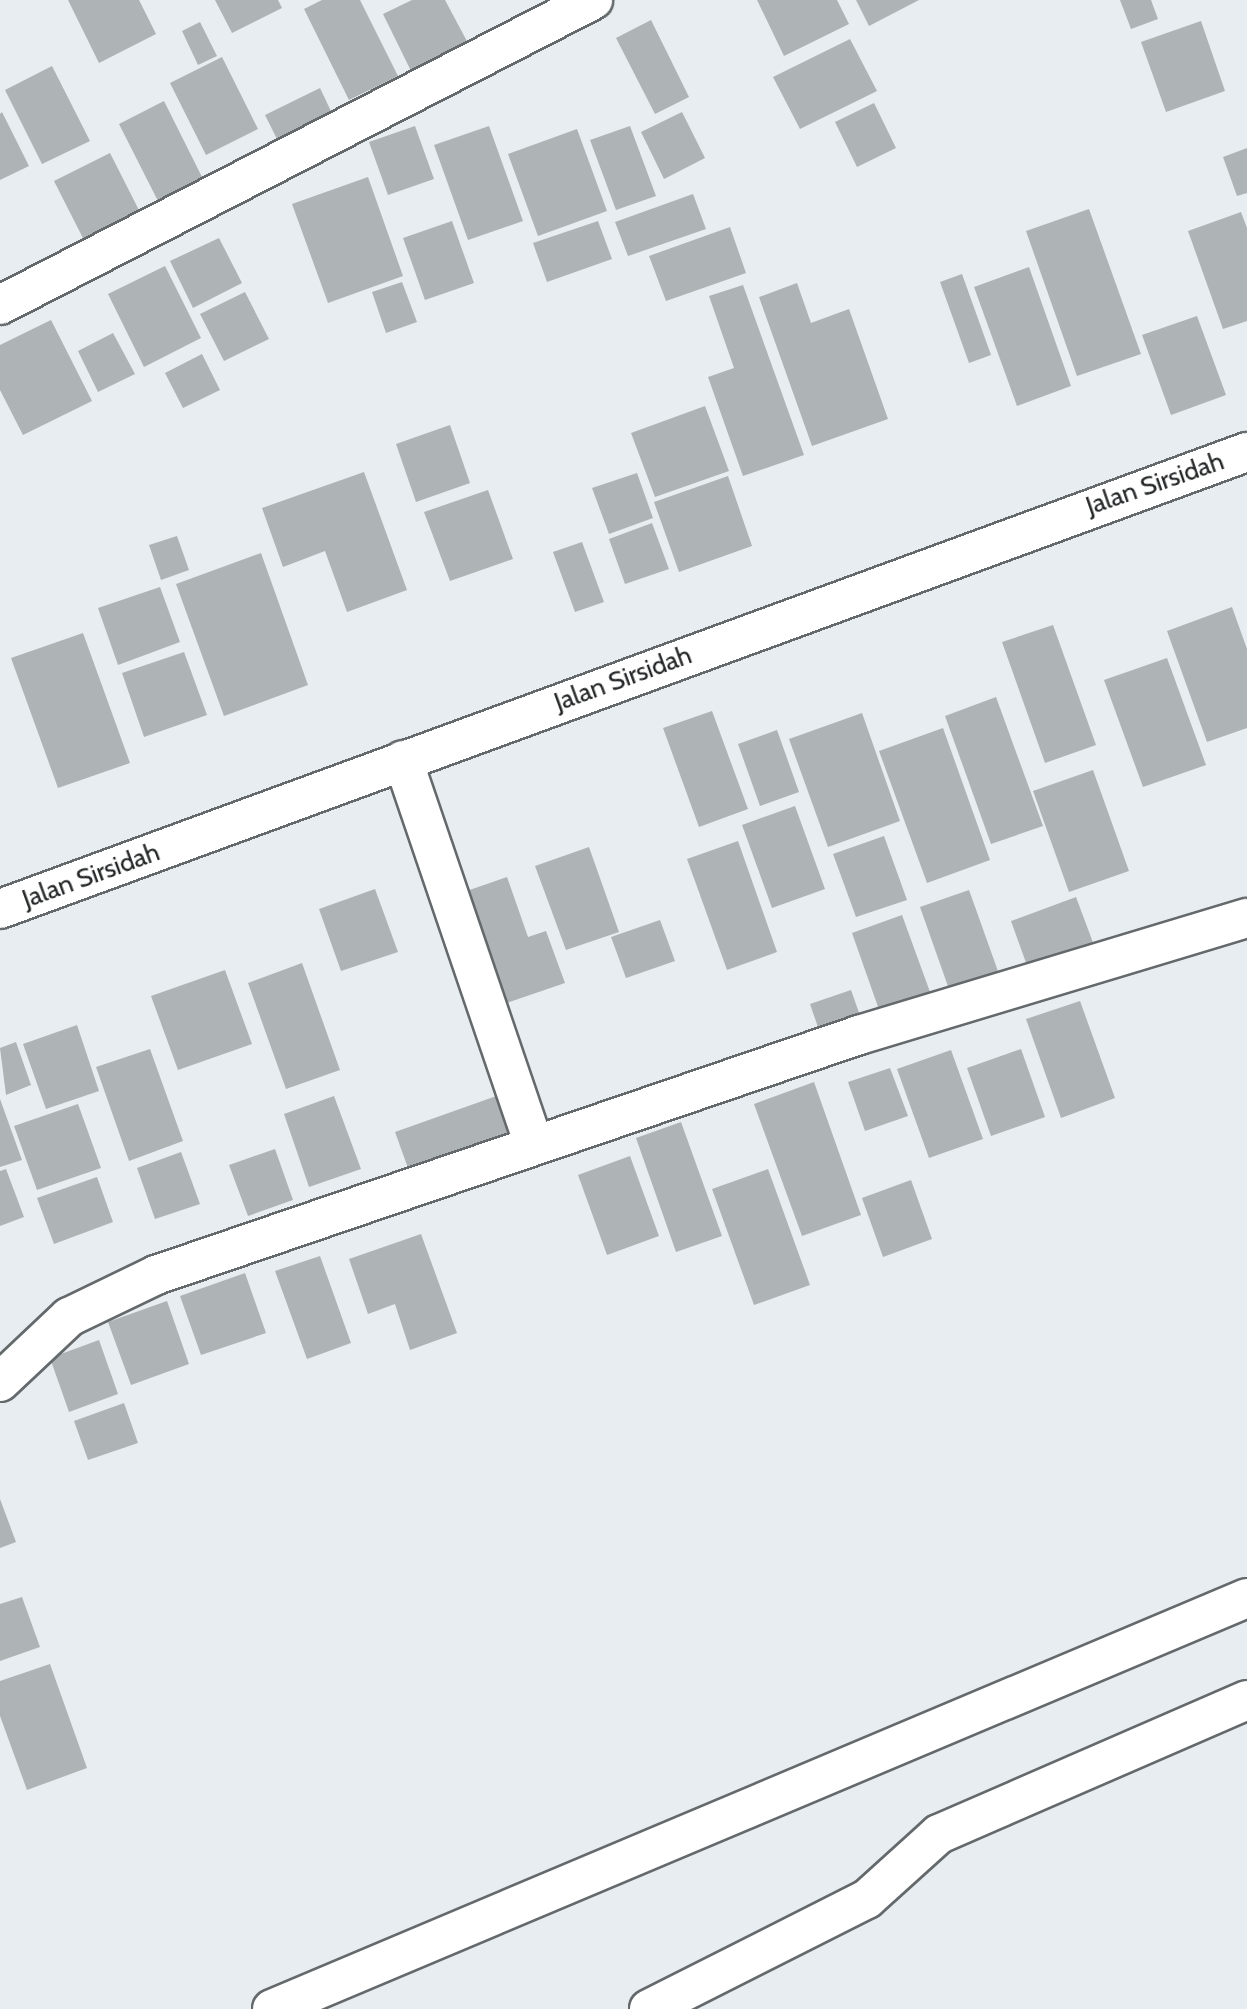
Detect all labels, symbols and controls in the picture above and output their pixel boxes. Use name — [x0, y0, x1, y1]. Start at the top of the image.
street label: Jalan Sirsidah — [1082, 446, 1228, 522]
street label: Jalan Sirsidah — [550, 640, 696, 718]
street label: Jalan Sirsidah — [18, 837, 164, 915]

